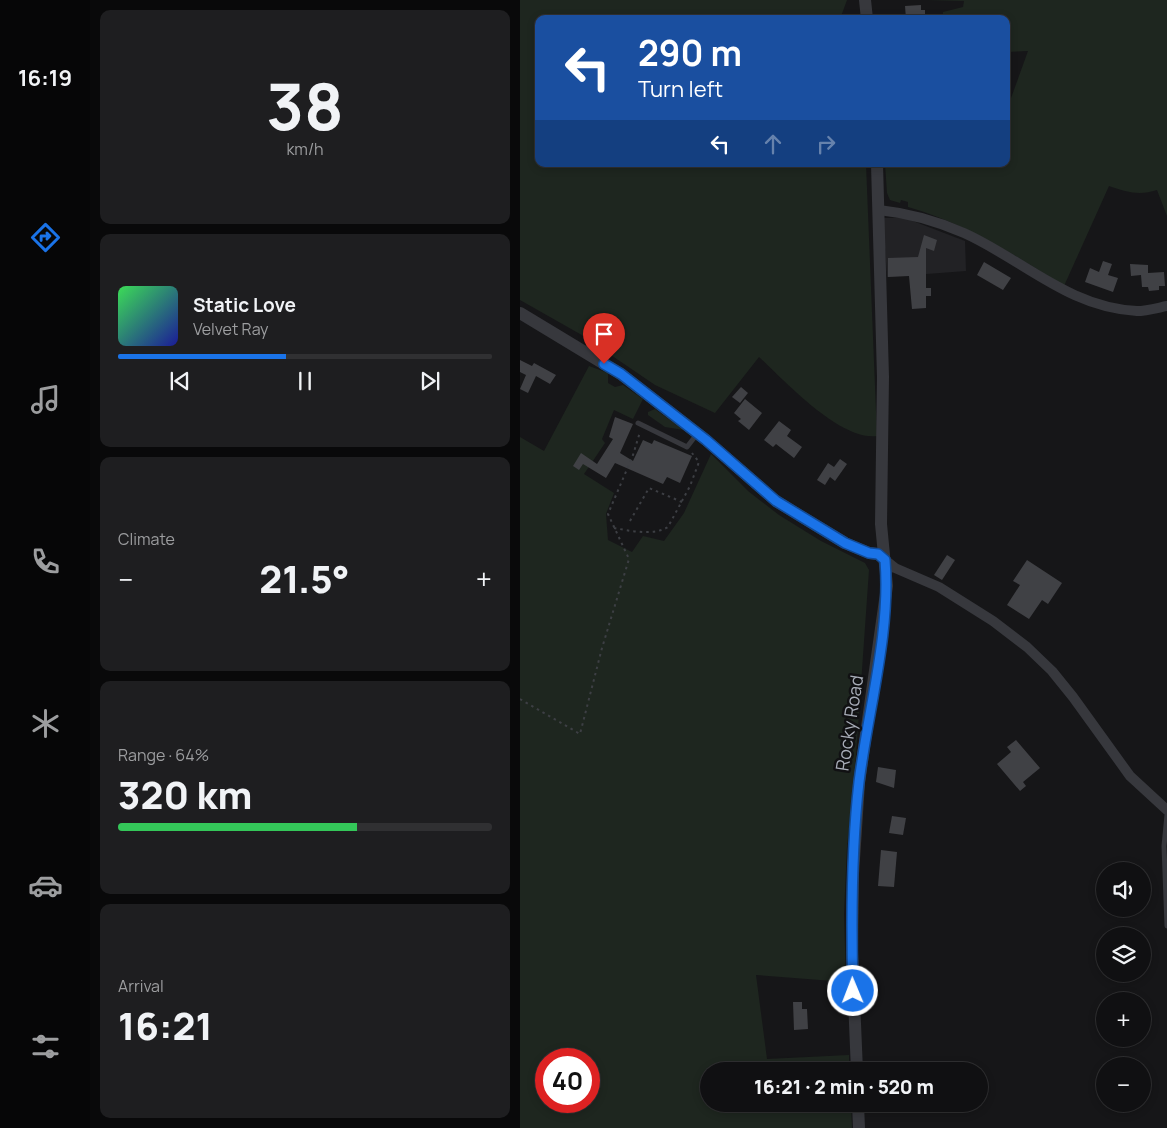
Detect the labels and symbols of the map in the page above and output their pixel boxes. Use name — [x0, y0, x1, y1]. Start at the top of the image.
pin — [583, 313, 625, 364]
street label: Rocky Road — [830, 673, 868, 772]
position arrow — [826, 964, 878, 1016]
speed limit sign: 40 — [535, 1048, 600, 1113]

